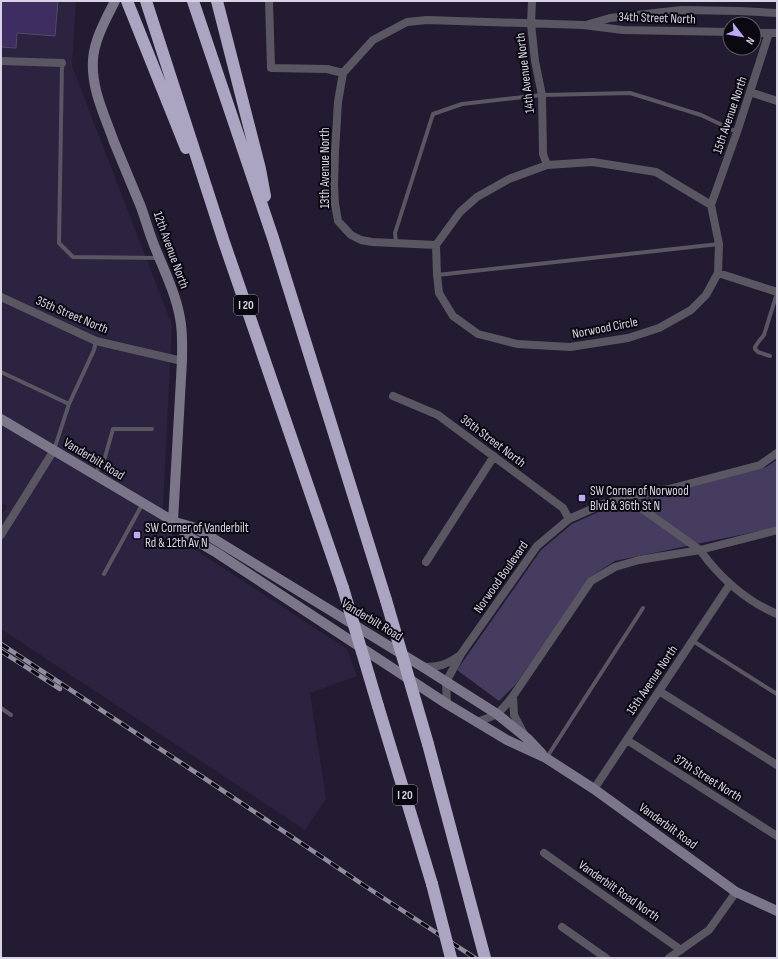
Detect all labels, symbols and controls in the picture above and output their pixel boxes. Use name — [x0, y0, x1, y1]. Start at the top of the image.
street label: 34th Street North — [618, 9, 696, 27]
north arrow — [722, 16, 762, 56]
street label: 14th Avenue North — [512, 32, 538, 114]
text: N — [743, 35, 757, 47]
street label: 15th Avenue North — [709, 74, 751, 156]
street label: 13th Avenue North — [317, 128, 333, 208]
street label: 12th Avenue North — [150, 209, 192, 291]
street label: 35th Street North — [33, 293, 111, 337]
road number: I 20 — [234, 295, 258, 315]
street label: Norwood Circle — [571, 314, 639, 342]
street label: 36th Street North — [457, 411, 529, 471]
street label: Vanderbilt Road — [61, 435, 127, 483]
place label: SW Corner of Norwood Blvd & 36th St N — [590, 483, 689, 514]
marker: SW Corner of Norwood Blvd & 36th St N — [577, 493, 587, 503]
place label: SW Corner of Vanderbilt Rd & 12th Av N — [145, 520, 249, 551]
marker: SW Corner of Vanderbilt Rd & 12th Av N — [132, 530, 142, 540]
street label: Norwood Boulevard — [470, 538, 532, 616]
street label: Vanderbilt Road — [339, 596, 405, 644]
street label: 15th Avenue North — [623, 642, 681, 718]
street label: 37th Street North — [671, 751, 745, 805]
road number: I 20 — [393, 785, 417, 805]
street label: Vanderbilt Road — [636, 799, 700, 853]
street label: Vanderbilt Road North — [575, 857, 663, 925]

